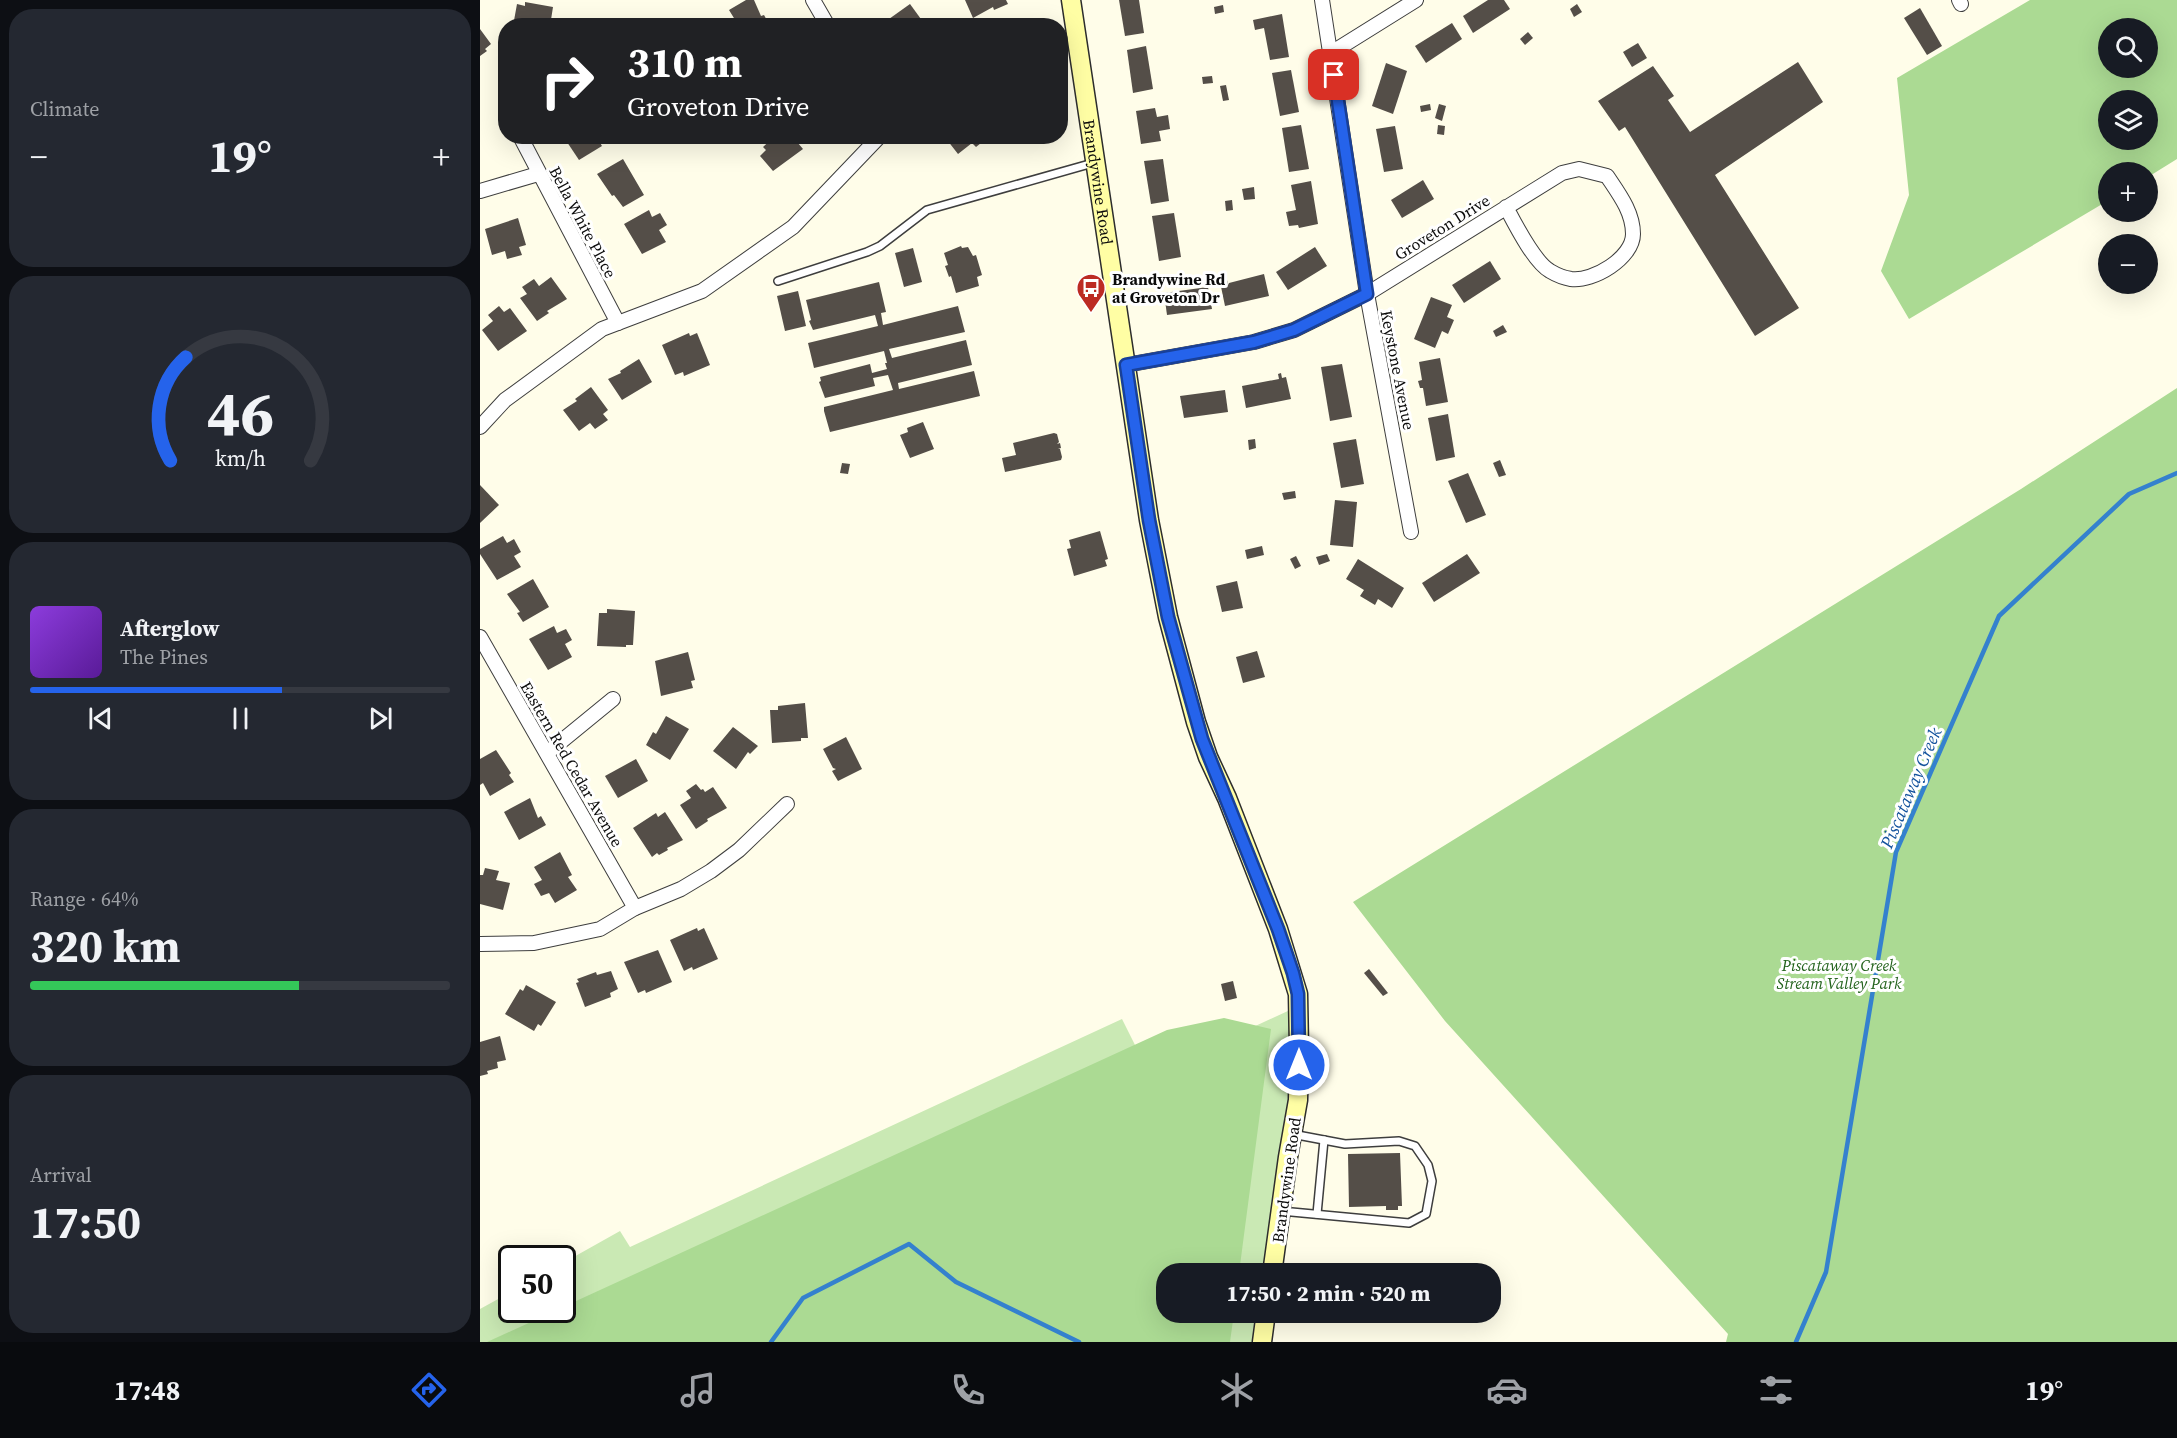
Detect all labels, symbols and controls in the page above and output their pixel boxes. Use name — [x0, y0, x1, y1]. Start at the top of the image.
map controls — [2098, 18, 2158, 294]
button: search — [2098, 18, 2158, 78]
text: 310 m — [627, 33, 742, 91]
icon: right — [528, 42, 606, 120]
pin — [1308, 49, 1359, 100]
icon: arrive — [1317, 58, 1350, 91]
text: Groveton Drive — [627, 88, 810, 125]
button: layers — [2098, 90, 2158, 150]
text: Climate — [30, 95, 99, 123]
street label: Brandywine Road — [1078, 118, 1119, 246]
text: 19° — [208, 125, 272, 187]
text: − — [30, 134, 48, 179]
text: + — [432, 134, 450, 179]
street label: Bella White Place — [544, 162, 622, 282]
button: + — [2098, 162, 2158, 222]
street label: Groveton Drive — [1390, 189, 1494, 265]
button: − — [2098, 234, 2158, 294]
place label: Brandywine Rd at Groveton Dr — [1112, 268, 1226, 308]
bus stop icon: Brandywine Rd at Groveton Dr — [1075, 272, 1107, 314]
street label: Keystone Avenue — [1376, 308, 1420, 432]
text: 46 — [206, 371, 274, 457]
text: km/h — [214, 445, 266, 474]
text: Afterglow — [120, 613, 220, 643]
text: The Pines — [120, 643, 208, 671]
street label: Eastern Red Cedar Avenue — [516, 677, 628, 851]
icon: previous — [84, 702, 117, 735]
icon: pause — [224, 702, 257, 735]
icon: next — [364, 702, 397, 735]
water label: Piscataway Creek — [1873, 723, 1947, 853]
text: Range · 64% — [30, 885, 139, 913]
text: 320 km — [30, 915, 181, 977]
park label: Piscataway Creek Stream Valley Park — [1777, 954, 1902, 994]
position arrow — [1267, 1033, 1331, 1097]
street label: Brandywine Road — [1266, 1116, 1306, 1244]
text: Arrival — [30, 1161, 92, 1189]
text: 17:50 — [30, 1191, 141, 1253]
speed limit sign: 50 — [498, 1245, 576, 1323]
text: 17:50 · 2 min · 520 m — [1227, 1278, 1430, 1308]
icon: directions — [408, 1369, 450, 1411]
icon: music — [677, 1369, 719, 1411]
icon: phone — [947, 1369, 989, 1411]
icon: climate — [1216, 1369, 1258, 1411]
icon: car — [1486, 1369, 1528, 1411]
icon: filters — [1755, 1369, 1797, 1411]
text: 17:48 — [114, 1372, 180, 1409]
text: 19° — [2025, 1372, 2063, 1409]

